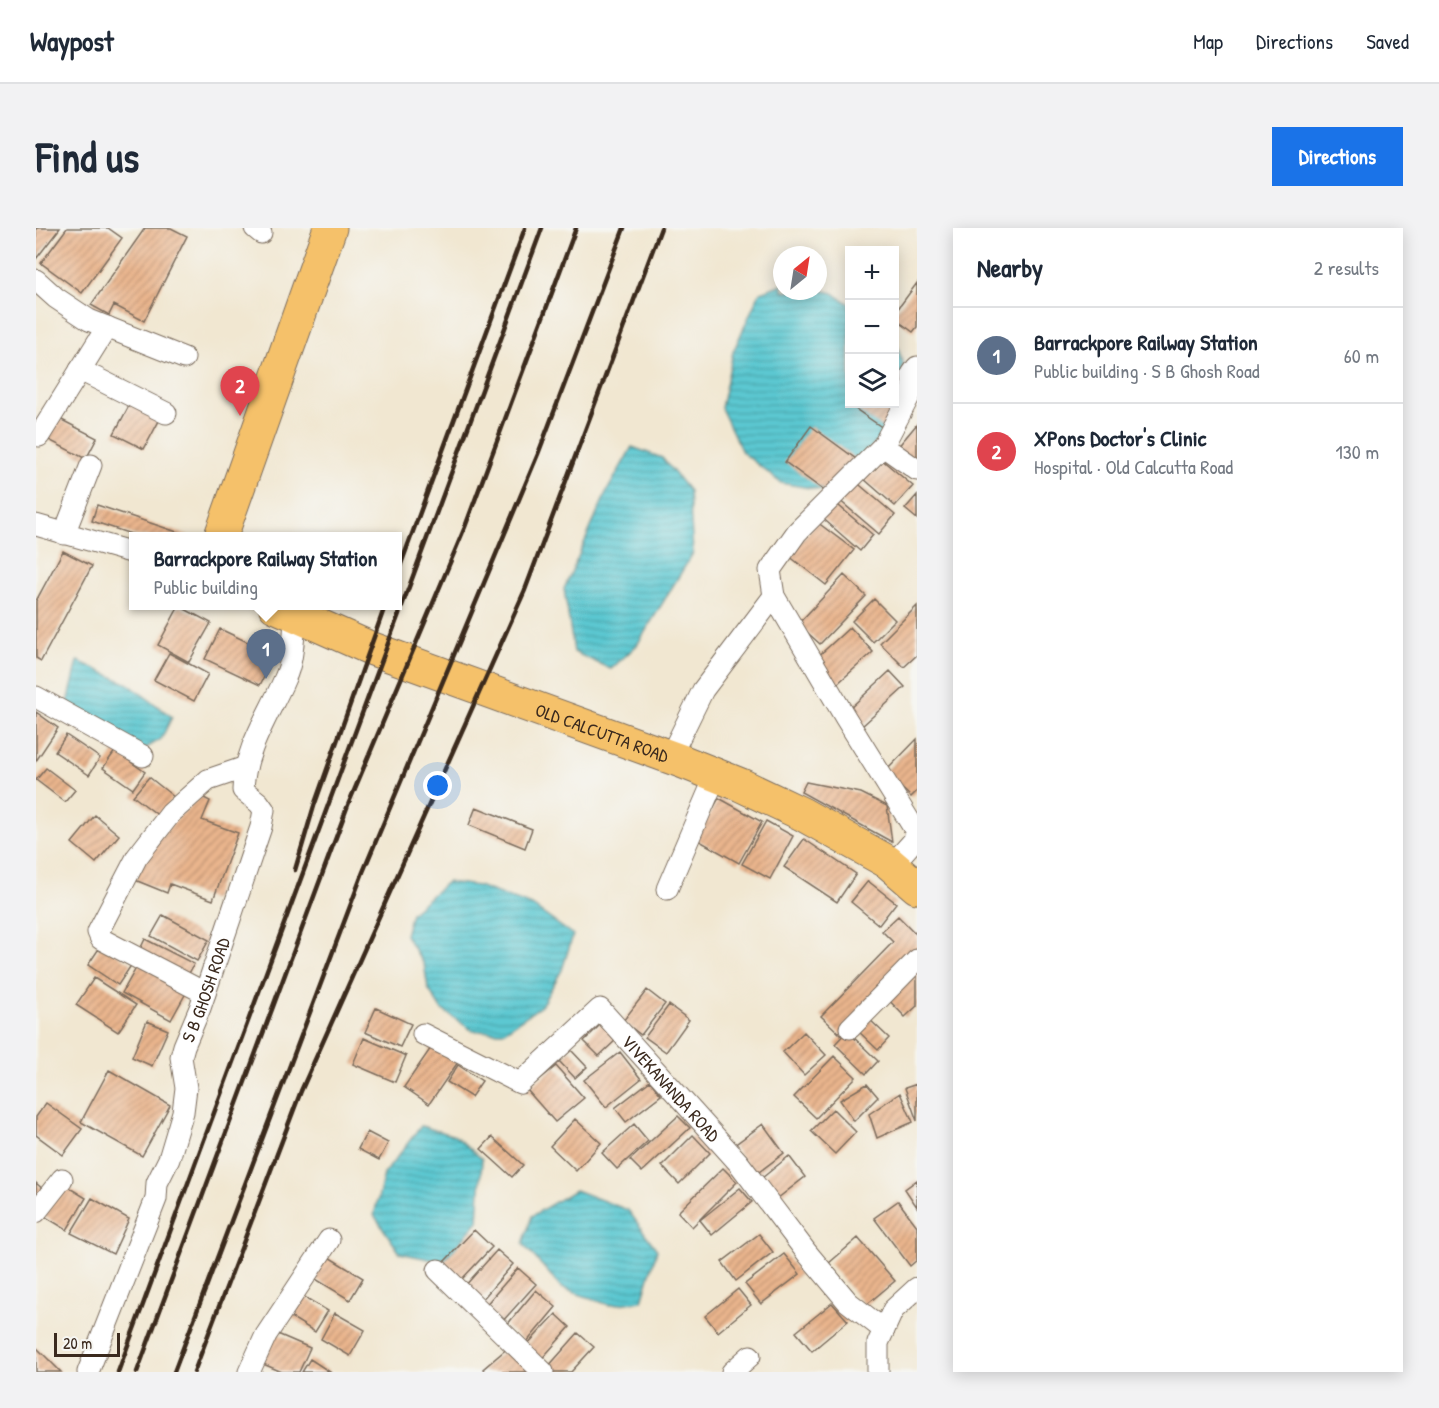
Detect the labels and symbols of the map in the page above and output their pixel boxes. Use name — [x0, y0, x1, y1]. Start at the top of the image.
north arrow — [773, 246, 827, 300]
pin: 2 — [220, 366, 260, 416]
pin: 1 — [246, 630, 286, 679]
street label: OLD CALCUTTA ROAD — [532, 697, 673, 768]
your location — [423, 771, 452, 800]
street label: S B GHOSH ROAD — [175, 934, 235, 1046]
street label: VIVEKANANDA ROAD — [617, 1029, 726, 1147]
scale bar — [54, 1330, 120, 1358]

